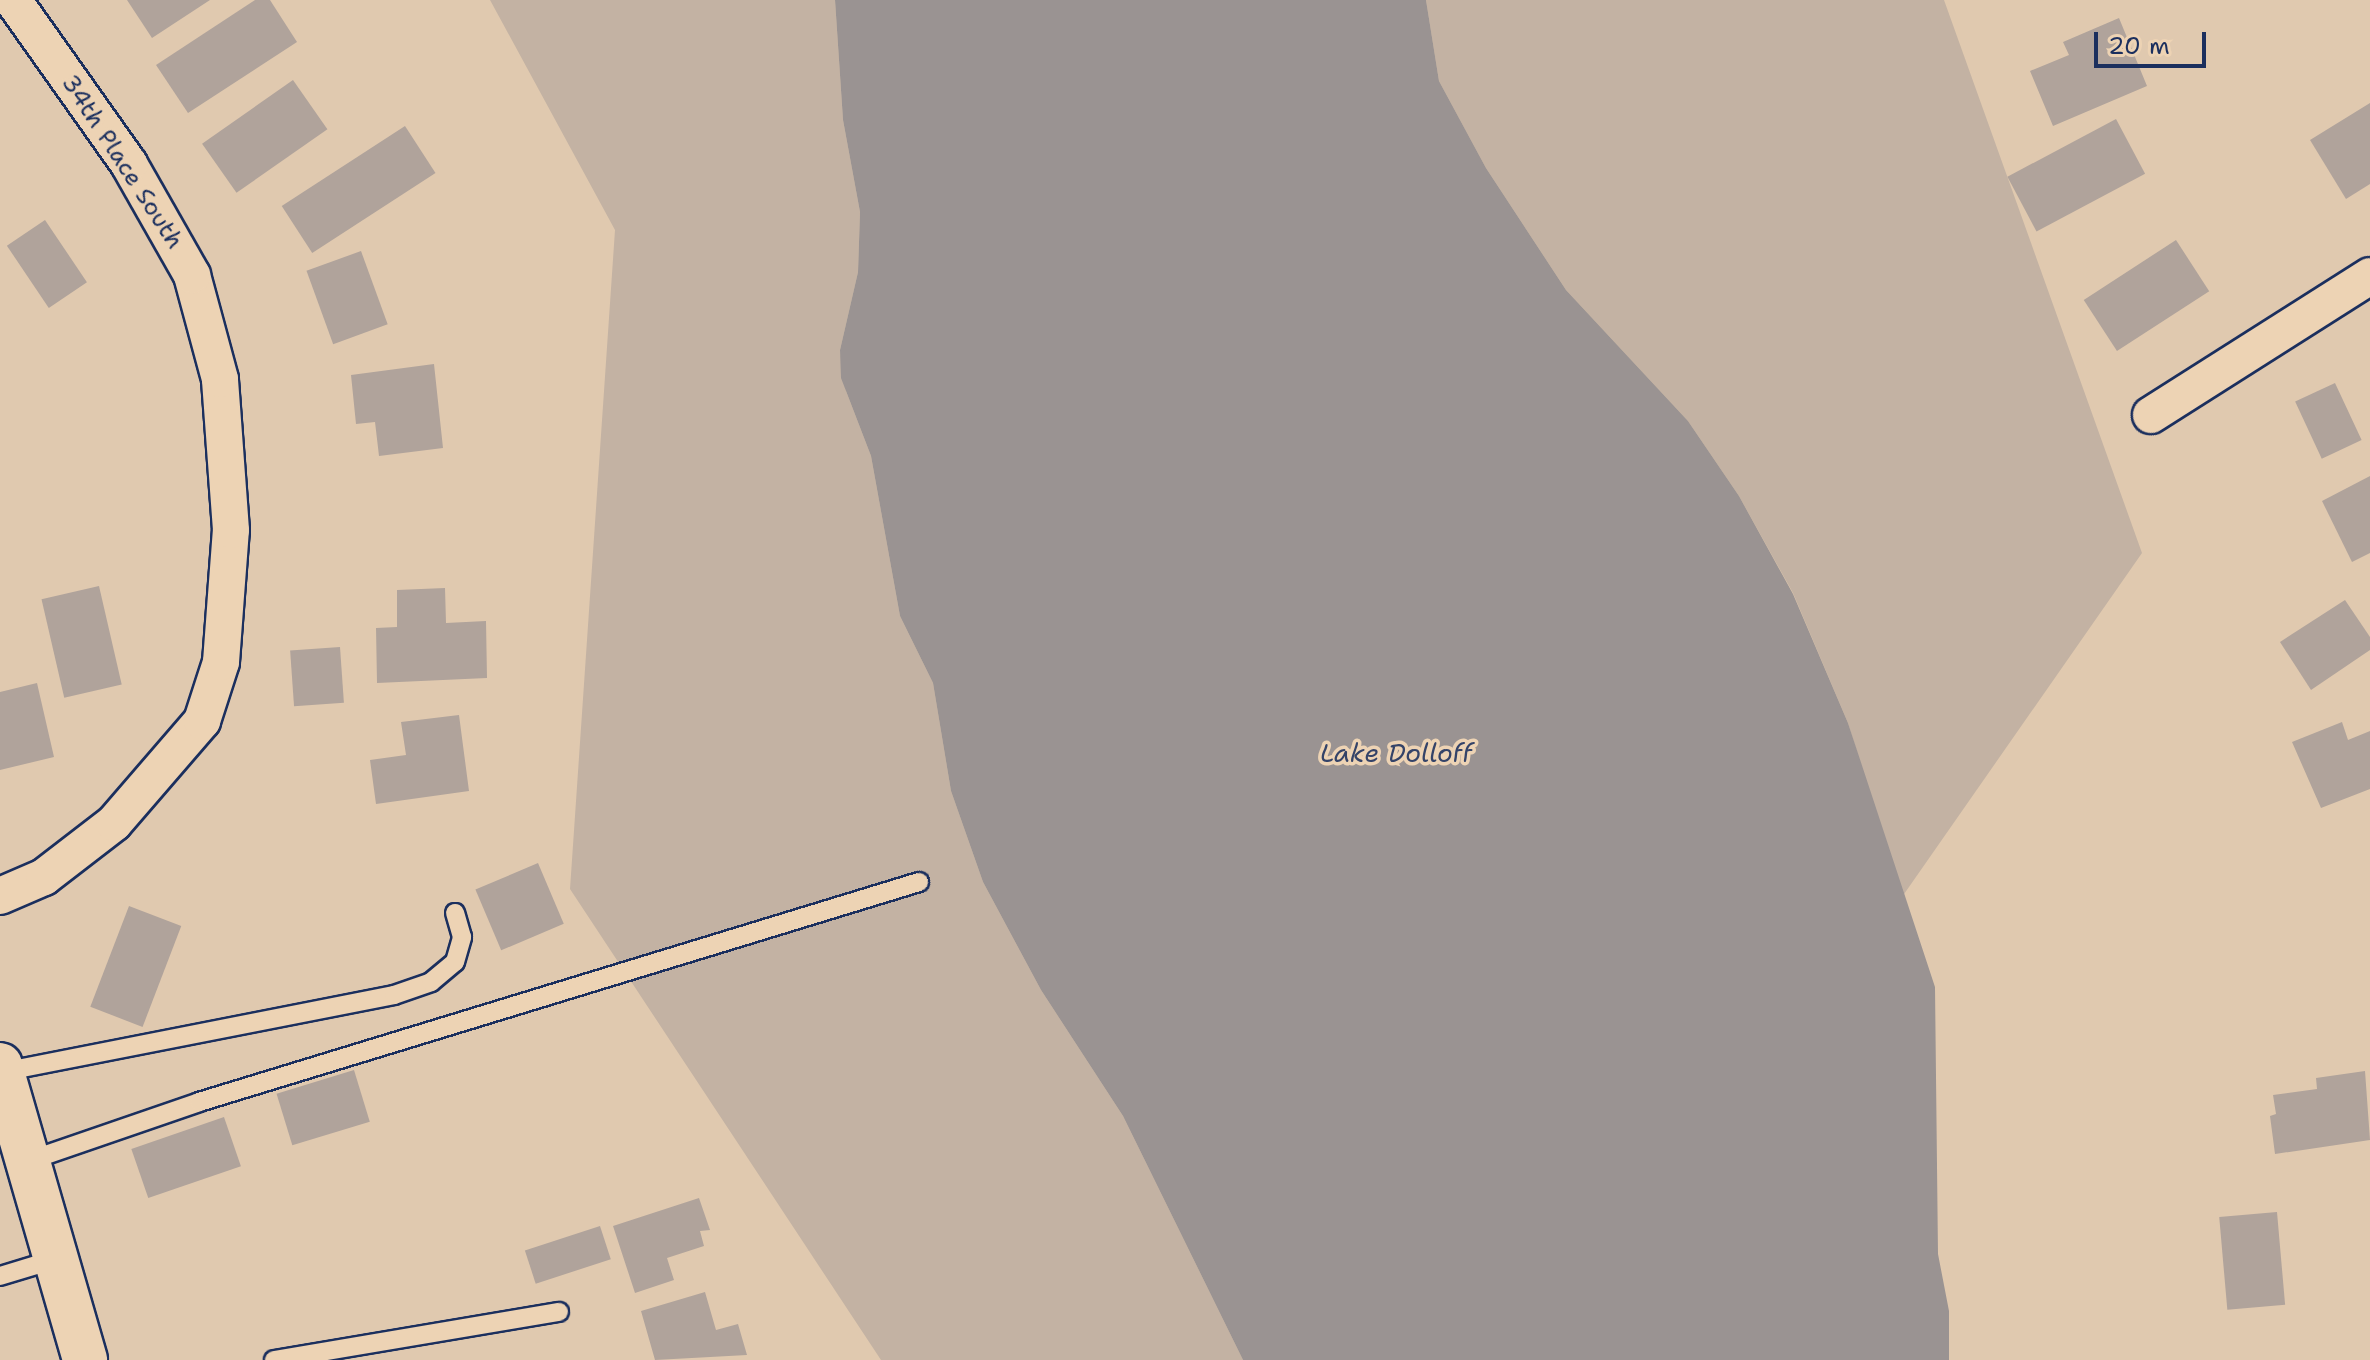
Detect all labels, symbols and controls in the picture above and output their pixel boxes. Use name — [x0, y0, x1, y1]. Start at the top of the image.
scale bar — [2098, 16, 2210, 66]
text: 20 m — [2108, 30, 2170, 62]
street label: 34th Place South — [55, 70, 189, 254]
water label: Lake Dolloff — [1320, 737, 1472, 769]

